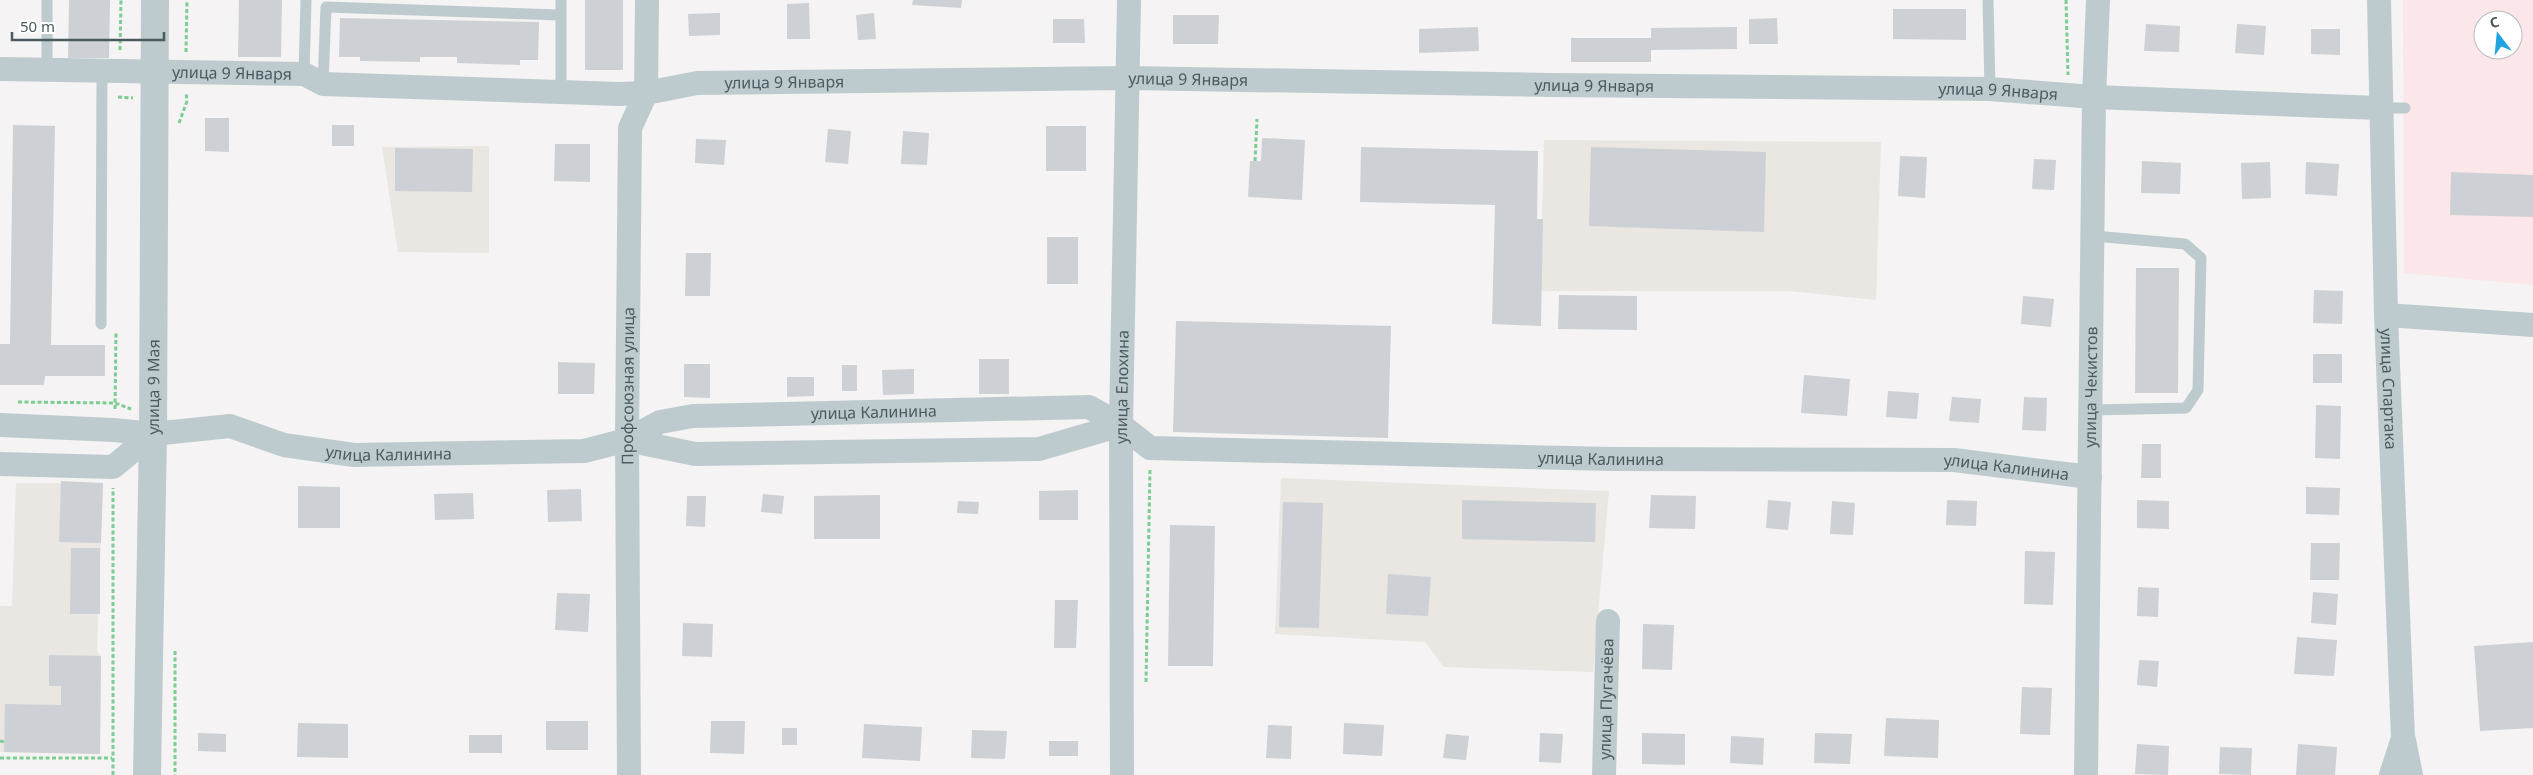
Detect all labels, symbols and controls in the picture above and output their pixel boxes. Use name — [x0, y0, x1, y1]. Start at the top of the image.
scale bar — [12, 10, 165, 42]
north arrow — [2473, 10, 2523, 60]
text: С — [2487, 12, 2501, 32]
text: 50 m — [20, 16, 55, 36]
street label: улица 9 Января — [172, 61, 292, 85]
street label: улица 9 Января — [1128, 67, 1248, 91]
street label: улица 9 Января — [724, 70, 844, 94]
street label: улица 9 Января — [1534, 74, 1654, 97]
street label: улица 9 Января — [1938, 78, 2059, 105]
street label: Профсоюзная улица — [616, 307, 639, 465]
street label: улица Чекистов — [2079, 326, 2102, 448]
street label: улица Спартака — [2376, 328, 2402, 450]
street label: улица Елохина — [1110, 330, 1134, 444]
street label: улица 9 Мая — [142, 339, 164, 435]
street label: улица Калинина — [811, 399, 937, 424]
street label: улица Калинина — [324, 440, 452, 466]
street label: улица Калинина — [1538, 446, 1664, 470]
street label: улица Калинина — [1944, 449, 2070, 485]
street label: улица Пугачёва — [1593, 638, 1619, 760]

